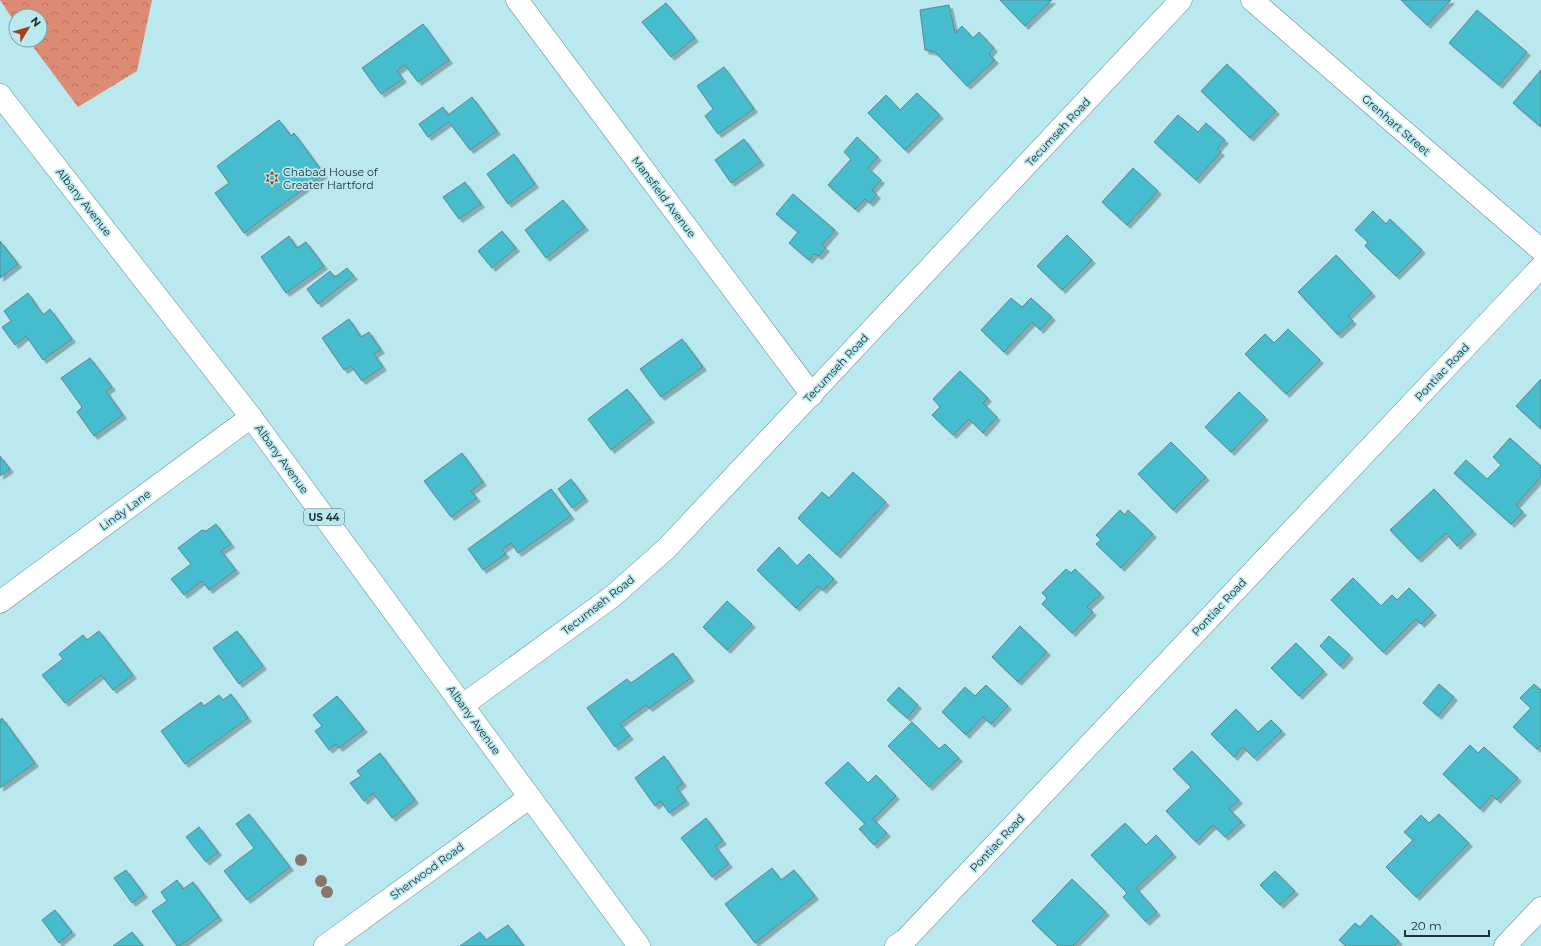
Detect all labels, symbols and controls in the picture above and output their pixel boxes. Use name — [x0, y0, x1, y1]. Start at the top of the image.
north arrow — [8, 8, 48, 48]
text: N — [28, 14, 44, 30]
street label: Grenhart Street — [1359, 92, 1433, 159]
street label: Tecumseh Road — [1023, 95, 1093, 169]
street label: Mansfield Avenue — [629, 154, 699, 241]
street label: Albany Avenue — [53, 165, 115, 239]
place label: Chabad House of Greater Hartford — [283, 165, 379, 192]
synagogue icon: Chabad House of Greater Hartford — [264, 170, 280, 186]
street label: Tecumseh Road — [801, 331, 871, 405]
street label: Pontiac Road — [1412, 340, 1472, 404]
street label: Albany Avenue — [252, 422, 312, 497]
street label: Lindy Lane — [97, 486, 154, 533]
road number: US 44 — [304, 509, 344, 525]
street label: Tecumseh Road — [559, 572, 637, 638]
street label: Pontiac Road — [1189, 575, 1249, 639]
street label: Albany Avenue — [444, 683, 504, 758]
street label: Pontiac Road — [967, 811, 1027, 875]
street label: Sherwood Road — [387, 840, 467, 902]
scale bar — [1405, 912, 1489, 938]
text: 20 m — [1411, 918, 1442, 933]

